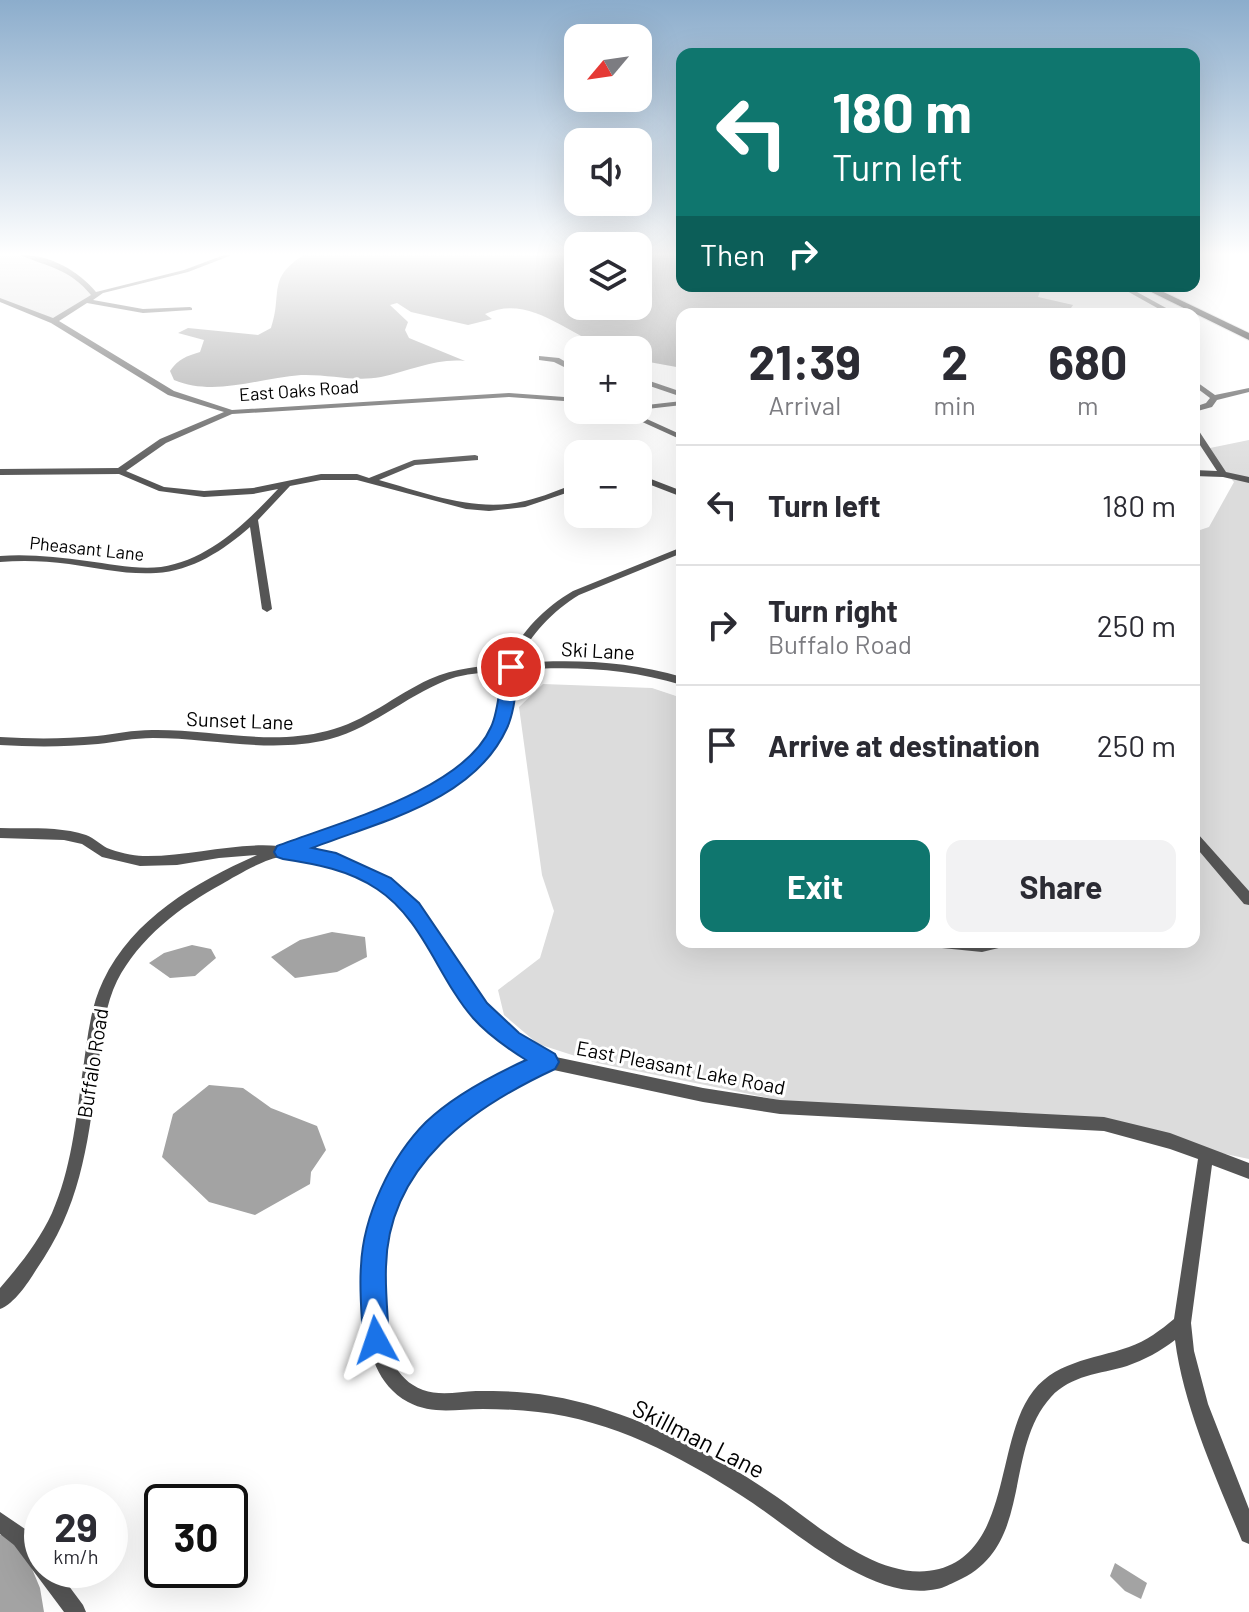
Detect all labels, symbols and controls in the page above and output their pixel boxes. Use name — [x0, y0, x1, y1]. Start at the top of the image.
north arrow — [564, 24, 652, 112]
map controls — [564, 24, 652, 528]
text: 180 m — [832, 77, 972, 144]
icon: left — [700, 80, 804, 184]
button: sound — [564, 128, 652, 216]
text: Turn left — [832, 145, 963, 188]
button: layers — [564, 232, 652, 320]
icon: right — [781, 232, 825, 276]
text: Then — [700, 236, 765, 272]
text: 21:39 — [749, 332, 861, 390]
text: 2 — [941, 332, 968, 390]
text: 680 — [1048, 332, 1127, 390]
button: + — [564, 336, 652, 424]
street label: East Oaks Road — [238, 375, 360, 405]
text: Arrival — [768, 389, 841, 420]
text: min — [934, 389, 976, 420]
text: m — [1077, 389, 1099, 420]
button: − — [564, 440, 652, 528]
icon: left — [700, 483, 744, 527]
text: Turn left — [768, 487, 881, 523]
text: 180 m — [1102, 487, 1176, 523]
street label: Pheasant Lane — [29, 531, 145, 565]
text: Turn right — [768, 592, 898, 628]
icon: right — [700, 603, 744, 647]
text: 250 m — [1097, 607, 1176, 643]
text: Buffalo Road — [768, 628, 912, 659]
pin — [477, 633, 545, 701]
street label: Ski Lane — [561, 636, 635, 664]
icon: arrive — [489, 645, 533, 689]
street label: Sunset Lane — [186, 706, 294, 734]
icon: arrive — [700, 723, 744, 767]
text: Arrive at destination — [768, 727, 1040, 763]
text: 250 m — [1097, 727, 1176, 763]
button: Exit — [700, 840, 930, 932]
button: Share — [946, 840, 1176, 932]
street label: Buffalo Road — [71, 1006, 113, 1120]
street label: East Pleasant Lake Road — [574, 1035, 788, 1099]
position arrow — [334, 1298, 418, 1382]
street label: Skillman Lane — [628, 1392, 770, 1484]
speed limit sign: 30 — [144, 1484, 248, 1588]
text: 29 — [54, 1502, 98, 1550]
text: km/h — [53, 1544, 99, 1568]

